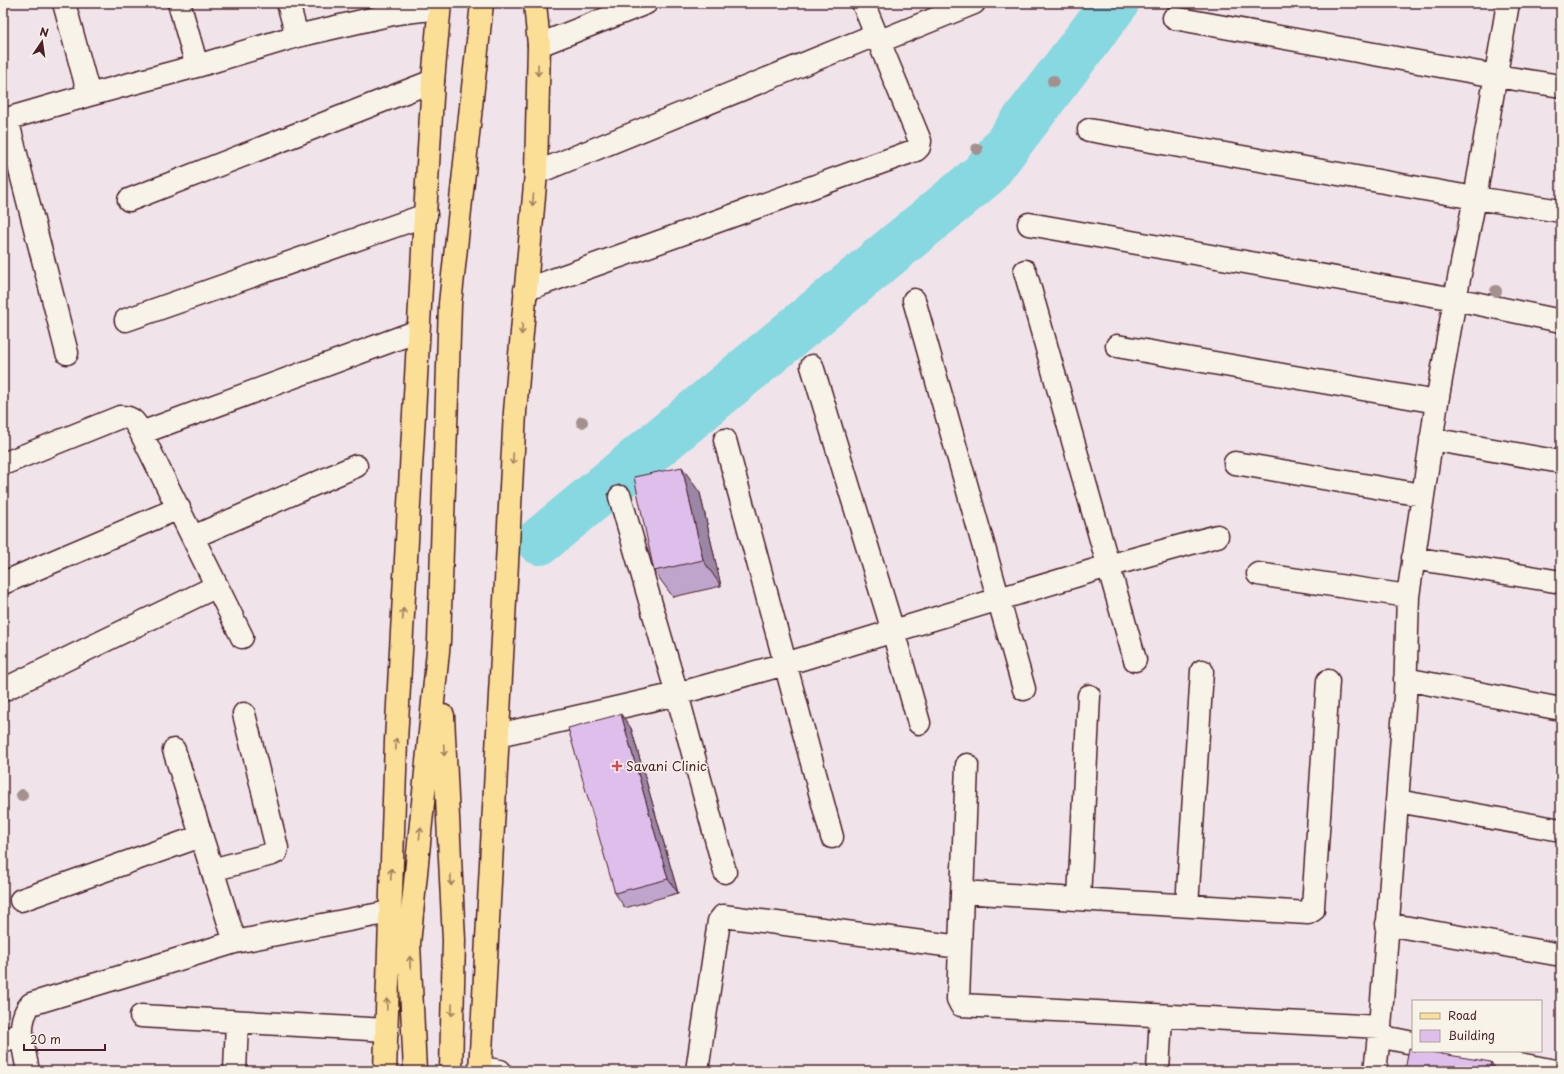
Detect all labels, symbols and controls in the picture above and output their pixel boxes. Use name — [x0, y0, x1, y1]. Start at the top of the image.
north arrow — [22, 22, 62, 62]
text: N — [38, 23, 51, 41]
one-way arrow — [534, 63, 542, 76]
one-way arrow — [530, 193, 537, 206]
one-way arrow — [519, 322, 526, 335]
one-way arrow — [509, 452, 517, 465]
one-way arrow — [399, 608, 406, 621]
one-way arrow — [392, 738, 399, 751]
one-way arrow — [441, 743, 448, 756]
place label: Savani Clinic — [626, 756, 707, 775]
marker: Savani Clinic — [611, 760, 623, 772]
one-way arrow — [416, 827, 424, 840]
one-way arrow — [387, 868, 395, 881]
one-way arrow — [447, 873, 455, 886]
one-way arrow — [406, 956, 414, 969]
one-way arrow — [383, 998, 391, 1011]
legend — [1412, 1000, 1542, 1052]
one-way arrow — [449, 1003, 456, 1016]
text: Road — [1448, 1006, 1477, 1024]
scale bar — [24, 1026, 105, 1052]
text: Building — [1448, 1026, 1495, 1044]
text: 20 m — [30, 1030, 61, 1048]

